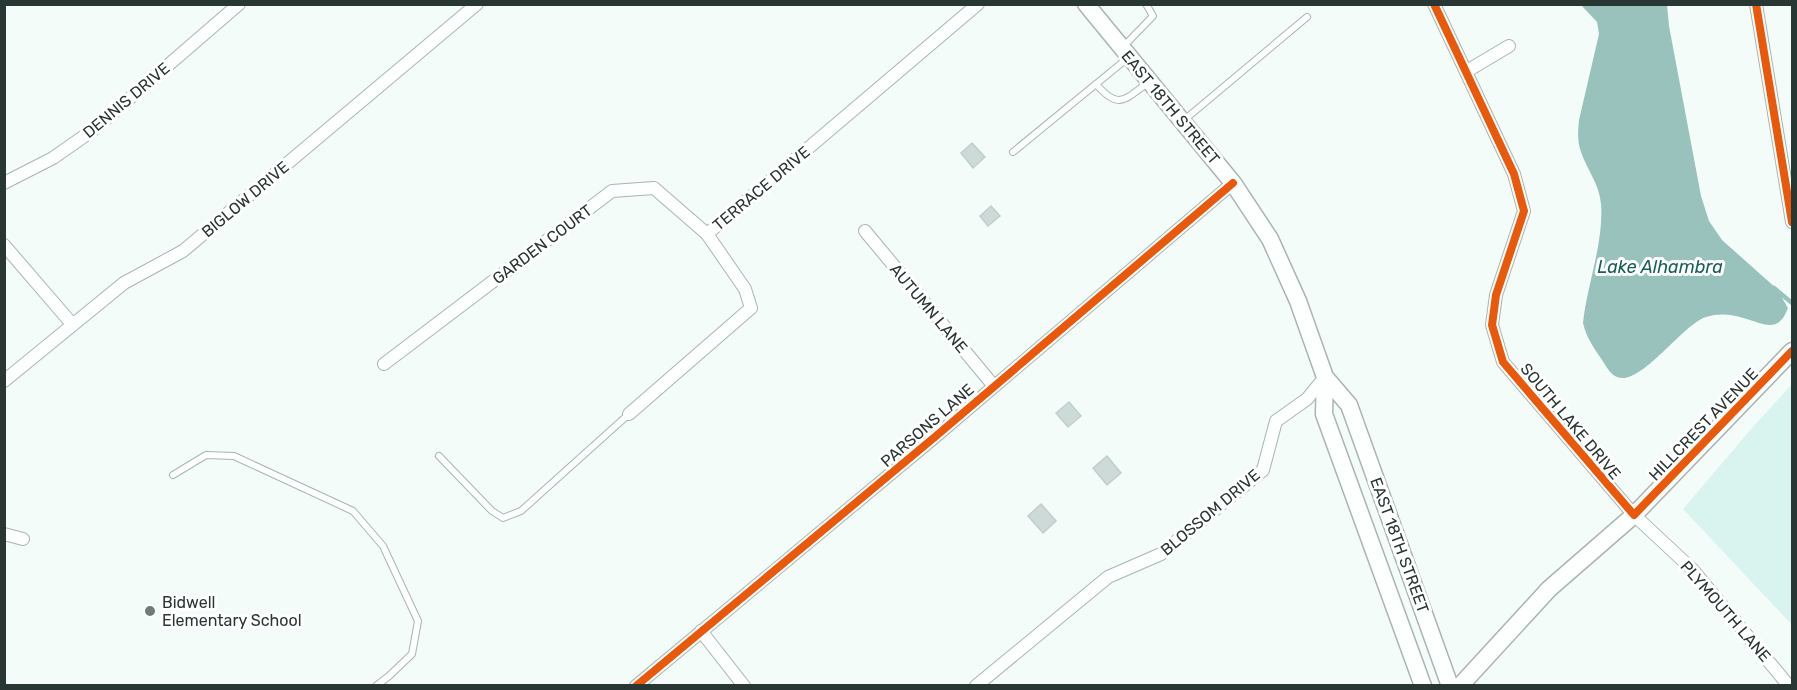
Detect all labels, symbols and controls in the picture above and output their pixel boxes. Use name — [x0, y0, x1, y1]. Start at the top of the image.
street label: EAST 18TH STREET — [1117, 47, 1224, 168]
street label: DENNIS DRIVE — [79, 59, 174, 142]
street label: TERRACE DRIVE — [709, 142, 814, 234]
street label: BIGLOW DRIVE — [198, 157, 293, 241]
street label: GARDEN COURT — [489, 201, 596, 288]
water label: Lake Alhambra — [1597, 256, 1723, 278]
street label: AUTUMN LANE — [886, 260, 971, 357]
street label: SOUTH LAKE DRIVE — [1517, 359, 1625, 483]
street label: HILLCREST AVENUE — [1645, 364, 1762, 484]
street label: PARSONS LANE — [877, 380, 978, 471]
street label: BLOSSOM DRIVE — [1157, 465, 1264, 559]
street label: EAST 18TH STREET — [1366, 475, 1433, 615]
street label: PLYMOUTH LANE — [1677, 557, 1775, 666]
place label: Bidwell Elementary School — [162, 593, 302, 630]
marker: Bidwell Elementary School — [143, 604, 157, 618]

